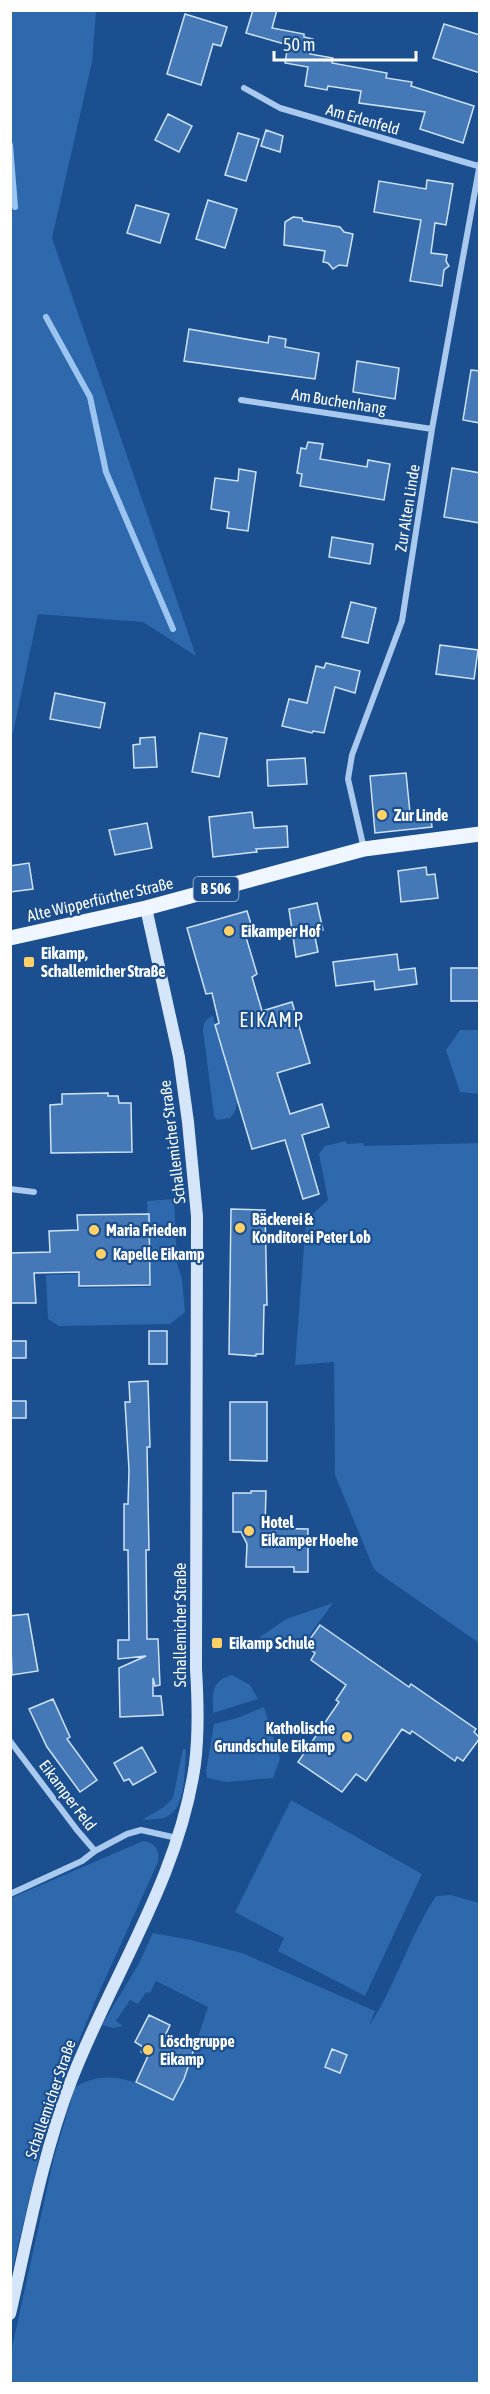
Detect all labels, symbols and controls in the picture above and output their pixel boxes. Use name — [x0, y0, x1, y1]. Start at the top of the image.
scale bar — [274, 24, 416, 62]
text: 50 m — [283, 34, 315, 55]
street label: Am Erlenfeld — [324, 100, 402, 138]
street label: Am Buchenhang — [290, 385, 388, 418]
street label: Zur Alten Linde — [391, 463, 423, 553]
place label: Zur Linde — [394, 806, 448, 824]
marker: Zur Linde — [375, 808, 389, 822]
street label: Alte Wipperfürther Straße — [25, 873, 175, 926]
road number: B 506 — [194, 877, 238, 901]
place label: Eikamper Hof — [241, 922, 321, 940]
marker: Eikamper Hof — [222, 924, 236, 938]
place label: Eikamp, Schallemicher Straße — [41, 944, 165, 980]
marker: Eikamp, Schallemicher Straße — [22, 955, 36, 969]
district label: EIKAMP — [239, 1008, 305, 1031]
street label: Schallemicher Straße — [155, 1079, 189, 1205]
place label: Bäckerei & Konditorei Peter Lob — [252, 1210, 371, 1246]
place label: Maria Frieden — [106, 1221, 187, 1239]
marker: Bäckerei & Konditorei Peter Lob — [233, 1221, 247, 1235]
marker: Maria Frieden — [87, 1223, 101, 1237]
place label: Kapelle Eikamp — [113, 1245, 205, 1263]
marker: Kapelle Eikamp — [94, 1247, 108, 1261]
place label: Hotel Eikamper Hoehe — [261, 1513, 358, 1549]
marker: Hotel Eikamper Hoehe — [242, 1524, 256, 1538]
street label: Schallemicher Straße — [171, 1563, 189, 1687]
place label: Eikamp Schule — [229, 1634, 315, 1652]
marker: Eikamp Schule — [210, 1636, 224, 1650]
place label: Katholische Grundschule Eikamp — [214, 1719, 335, 1755]
marker: Katholische Grundschule Eikamp — [340, 1730, 354, 1744]
street label: Eikamper Feld — [35, 1756, 100, 1834]
place label: Löschgruppe Eikamp — [160, 2032, 235, 2068]
street label: Schallemicher Straße — [21, 2037, 79, 2161]
marker: Löschgruppe Eikamp — [141, 2043, 155, 2057]

